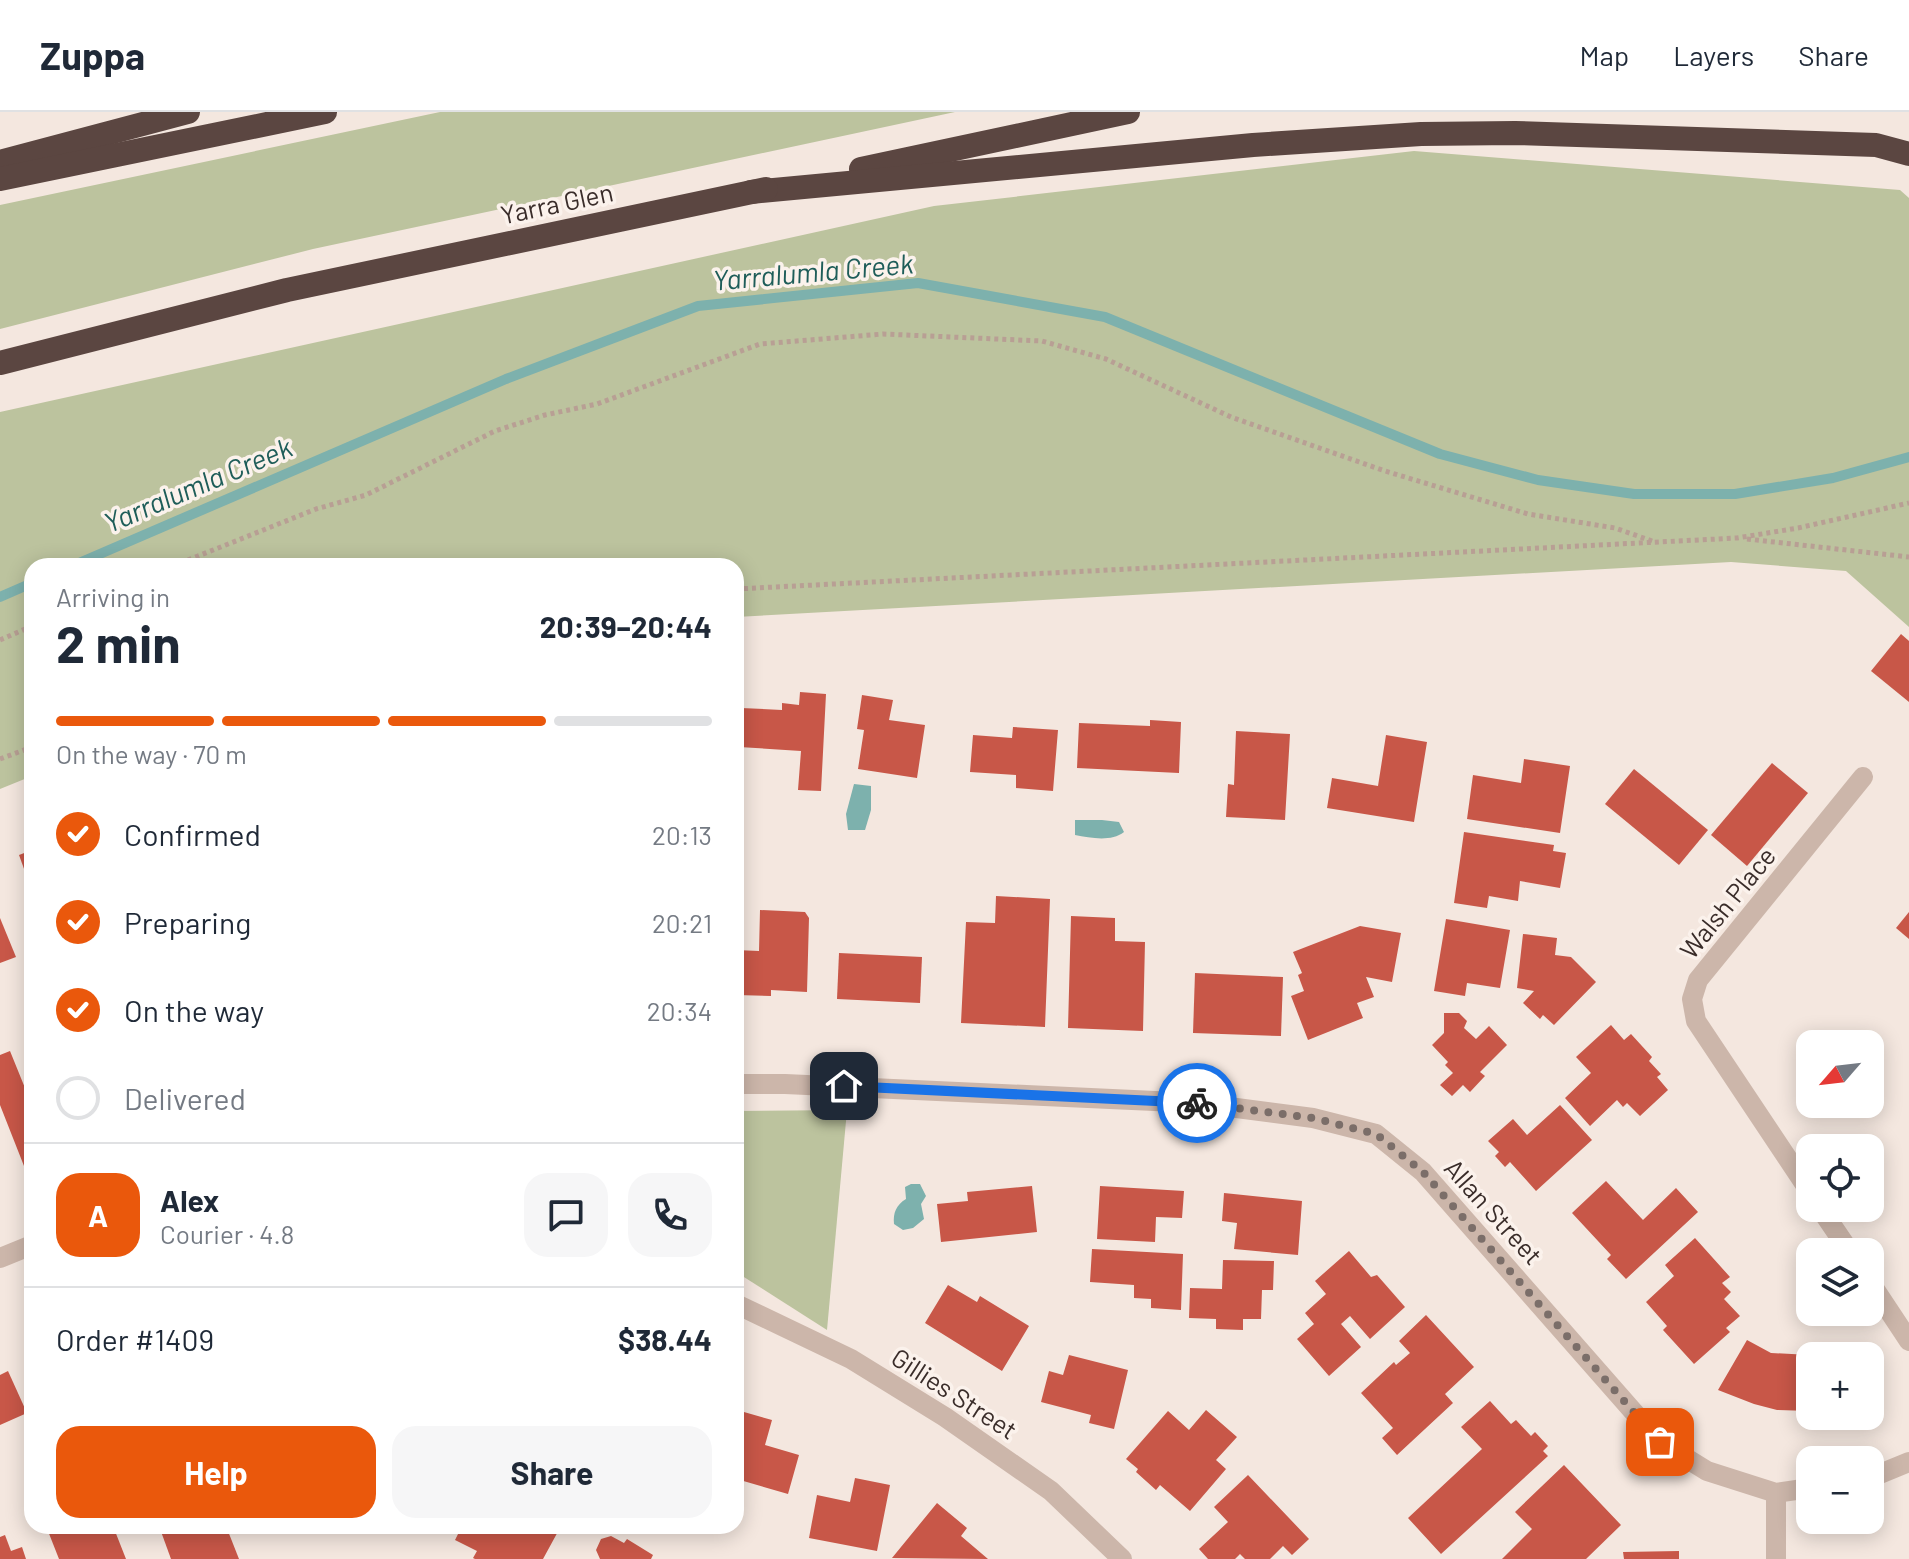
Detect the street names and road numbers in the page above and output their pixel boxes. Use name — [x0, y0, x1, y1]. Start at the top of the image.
street label: Yarra Glen — [498, 176, 616, 230]
street label: Walsh Place — [1672, 840, 1781, 964]
street label: Allan Street — [1439, 1152, 1550, 1270]
street label: Gillies Street — [886, 1341, 1023, 1445]

